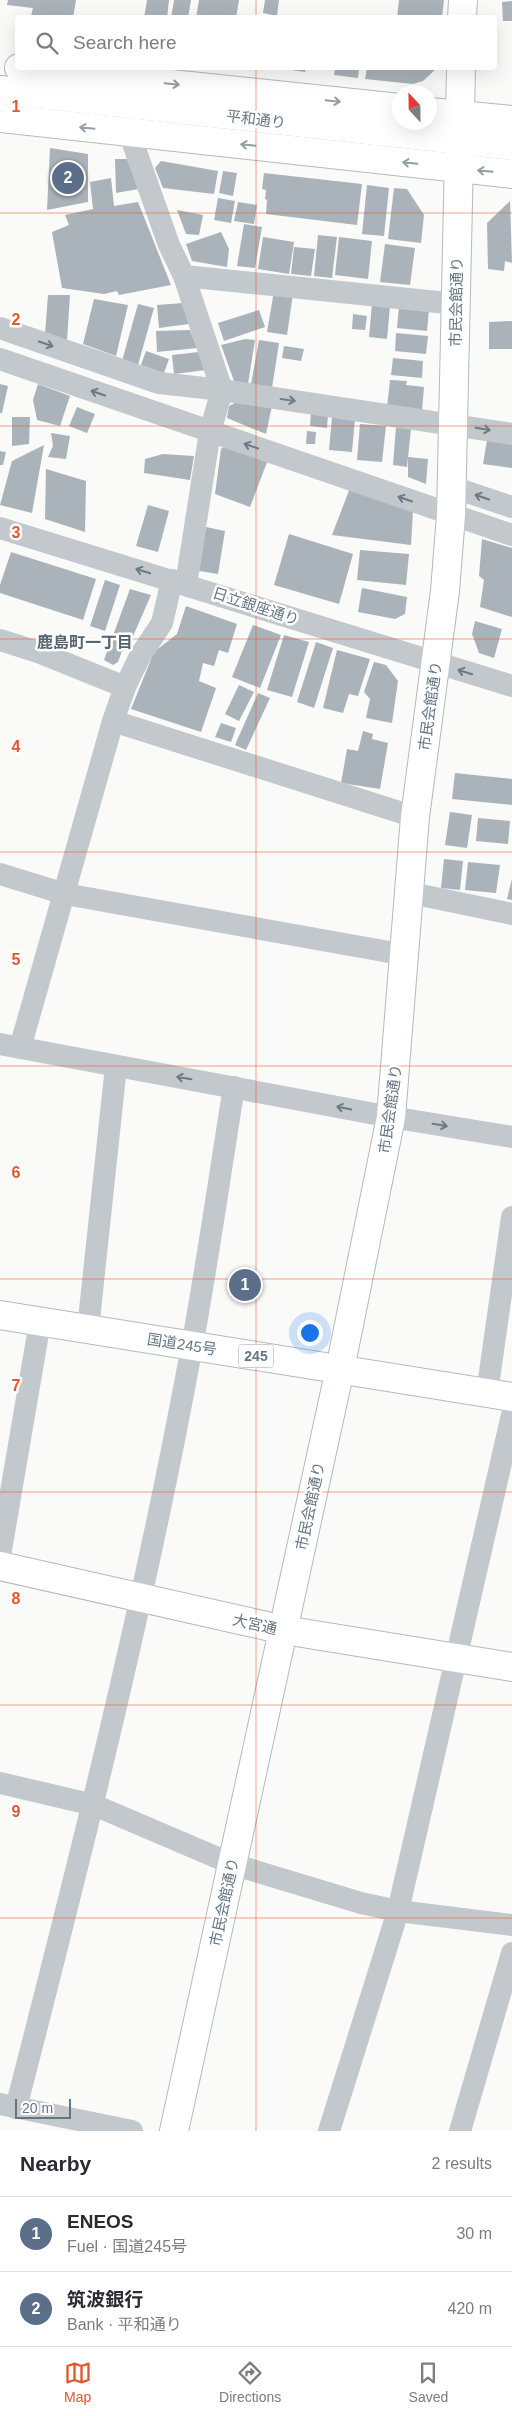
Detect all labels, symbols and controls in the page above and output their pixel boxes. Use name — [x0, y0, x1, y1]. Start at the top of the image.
search box — [15, 15, 497, 70]
icon: search — [33, 29, 61, 57]
text: Search here — [73, 32, 177, 53]
one-way arrow — [163, 79, 179, 89]
north arrow — [392, 85, 437, 130]
one-way arrow — [325, 96, 341, 106]
text: 1 — [12, 98, 21, 115]
street label: 平和通り — [225, 107, 287, 131]
one-way arrow — [79, 123, 95, 133]
one-way arrow — [240, 140, 256, 150]
one-way arrow — [402, 158, 418, 168]
pin: 2 — [52, 159, 84, 197]
one-way arrow — [477, 166, 493, 176]
street label: 市民会館通り — [447, 257, 465, 347]
text: 2 — [12, 311, 21, 328]
one-way arrow — [38, 340, 53, 349]
one-way arrow — [90, 388, 106, 397]
one-way arrow — [280, 395, 296, 405]
one-way arrow — [474, 425, 490, 435]
one-way arrow — [244, 441, 259, 450]
one-way arrow — [474, 491, 490, 501]
one-way arrow — [397, 494, 413, 503]
text: 3 — [12, 524, 21, 541]
one-way arrow — [135, 566, 151, 576]
street label: 日立銀座通り — [211, 584, 301, 628]
district label: 鹿島町一丁目 — [37, 634, 133, 651]
street label: 市民会館通り — [415, 660, 445, 752]
one-way arrow — [458, 666, 474, 676]
text: 4 — [12, 738, 21, 755]
text: 5 — [12, 951, 21, 968]
street label: 市民会館通り — [375, 1063, 405, 1155]
one-way arrow — [176, 1072, 192, 1082]
one-way arrow — [336, 1103, 352, 1112]
one-way arrow — [431, 1120, 447, 1130]
text: 6 — [12, 1164, 21, 1181]
pin: 1 — [229, 1266, 261, 1304]
your location — [297, 1320, 323, 1346]
street label: 国道245号 — [146, 1330, 218, 1358]
road number: 245 — [238, 1344, 274, 1368]
text: 7 — [12, 1377, 21, 1394]
street label: 市民会館通り — [292, 1460, 328, 1552]
text: 8 — [12, 1590, 21, 1607]
street label: 大宮通 — [231, 1611, 279, 1637]
text: 9 — [12, 1803, 21, 1820]
street label: 市民会館通り — [206, 1856, 242, 1948]
scale bar — [15, 2096, 71, 2119]
text: 20 m — [22, 2100, 53, 2116]
text: Nearby — [20, 2152, 91, 2175]
text: 2 results — [432, 2155, 492, 2172]
text: ENEOS — [67, 2211, 134, 2232]
text: 1 — [32, 2225, 40, 2242]
text: 30 m — [456, 2225, 492, 2242]
text: Fuel · 国道245号 — [67, 2238, 187, 2255]
text: 筑波銀行 — [67, 2289, 143, 2310]
text: 2 — [32, 2300, 40, 2317]
text: 420 m — [448, 2300, 492, 2317]
text: Bank · 平和通り — [67, 2316, 182, 2333]
tab: Map — [64, 2359, 92, 2405]
tab: Directions — [219, 2359, 281, 2405]
tab: Saved — [409, 2359, 448, 2405]

